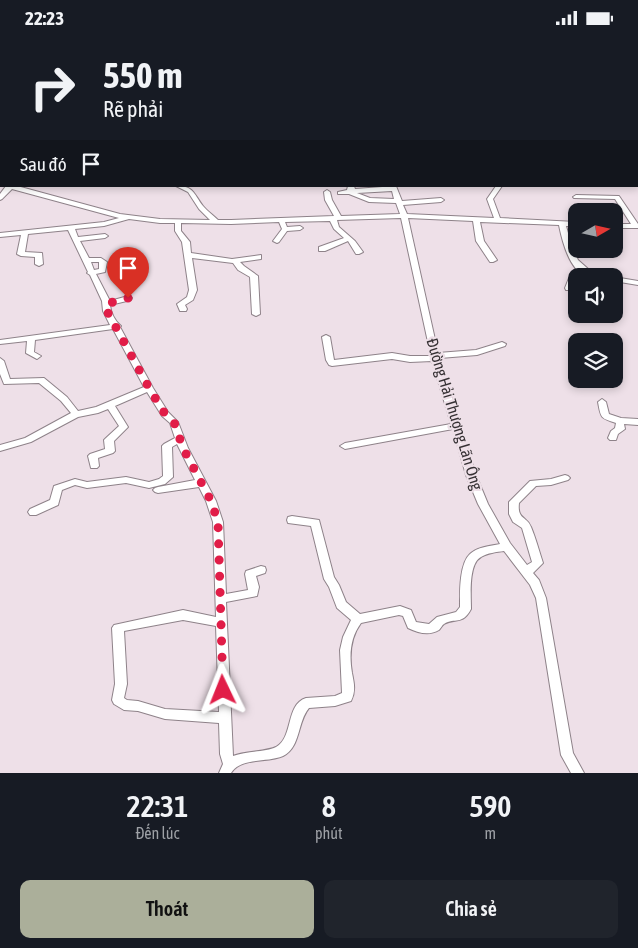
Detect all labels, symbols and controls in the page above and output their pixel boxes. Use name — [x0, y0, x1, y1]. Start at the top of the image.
text: 22:23 — [25, 7, 64, 29]
icon: right — [20, 55, 85, 120]
text: 550 m — [103, 55, 182, 95]
text: Rẽ phải — [103, 96, 163, 122]
icon: arrive — [77, 150, 105, 178]
text: Sau đó — [20, 153, 67, 175]
north arrow — [568, 203, 622, 257]
map controls — [568, 203, 623, 388]
pin — [107, 247, 149, 298]
icon: arrive — [114, 254, 142, 282]
button: sound — [568, 268, 623, 323]
button: layers — [568, 333, 623, 388]
street label: Đường Hải Thượng Lãn Ông — [422, 336, 487, 492]
position arrow — [196, 663, 248, 715]
text: 22:31 — [127, 789, 188, 823]
text: 8 — [322, 789, 336, 823]
text: 590 — [469, 789, 511, 823]
text: Đến lúc — [135, 824, 179, 842]
text: phút — [315, 824, 343, 842]
text: m — [485, 824, 496, 842]
button: Thoát — [20, 880, 314, 938]
button: Chia sẻ — [324, 880, 618, 938]

